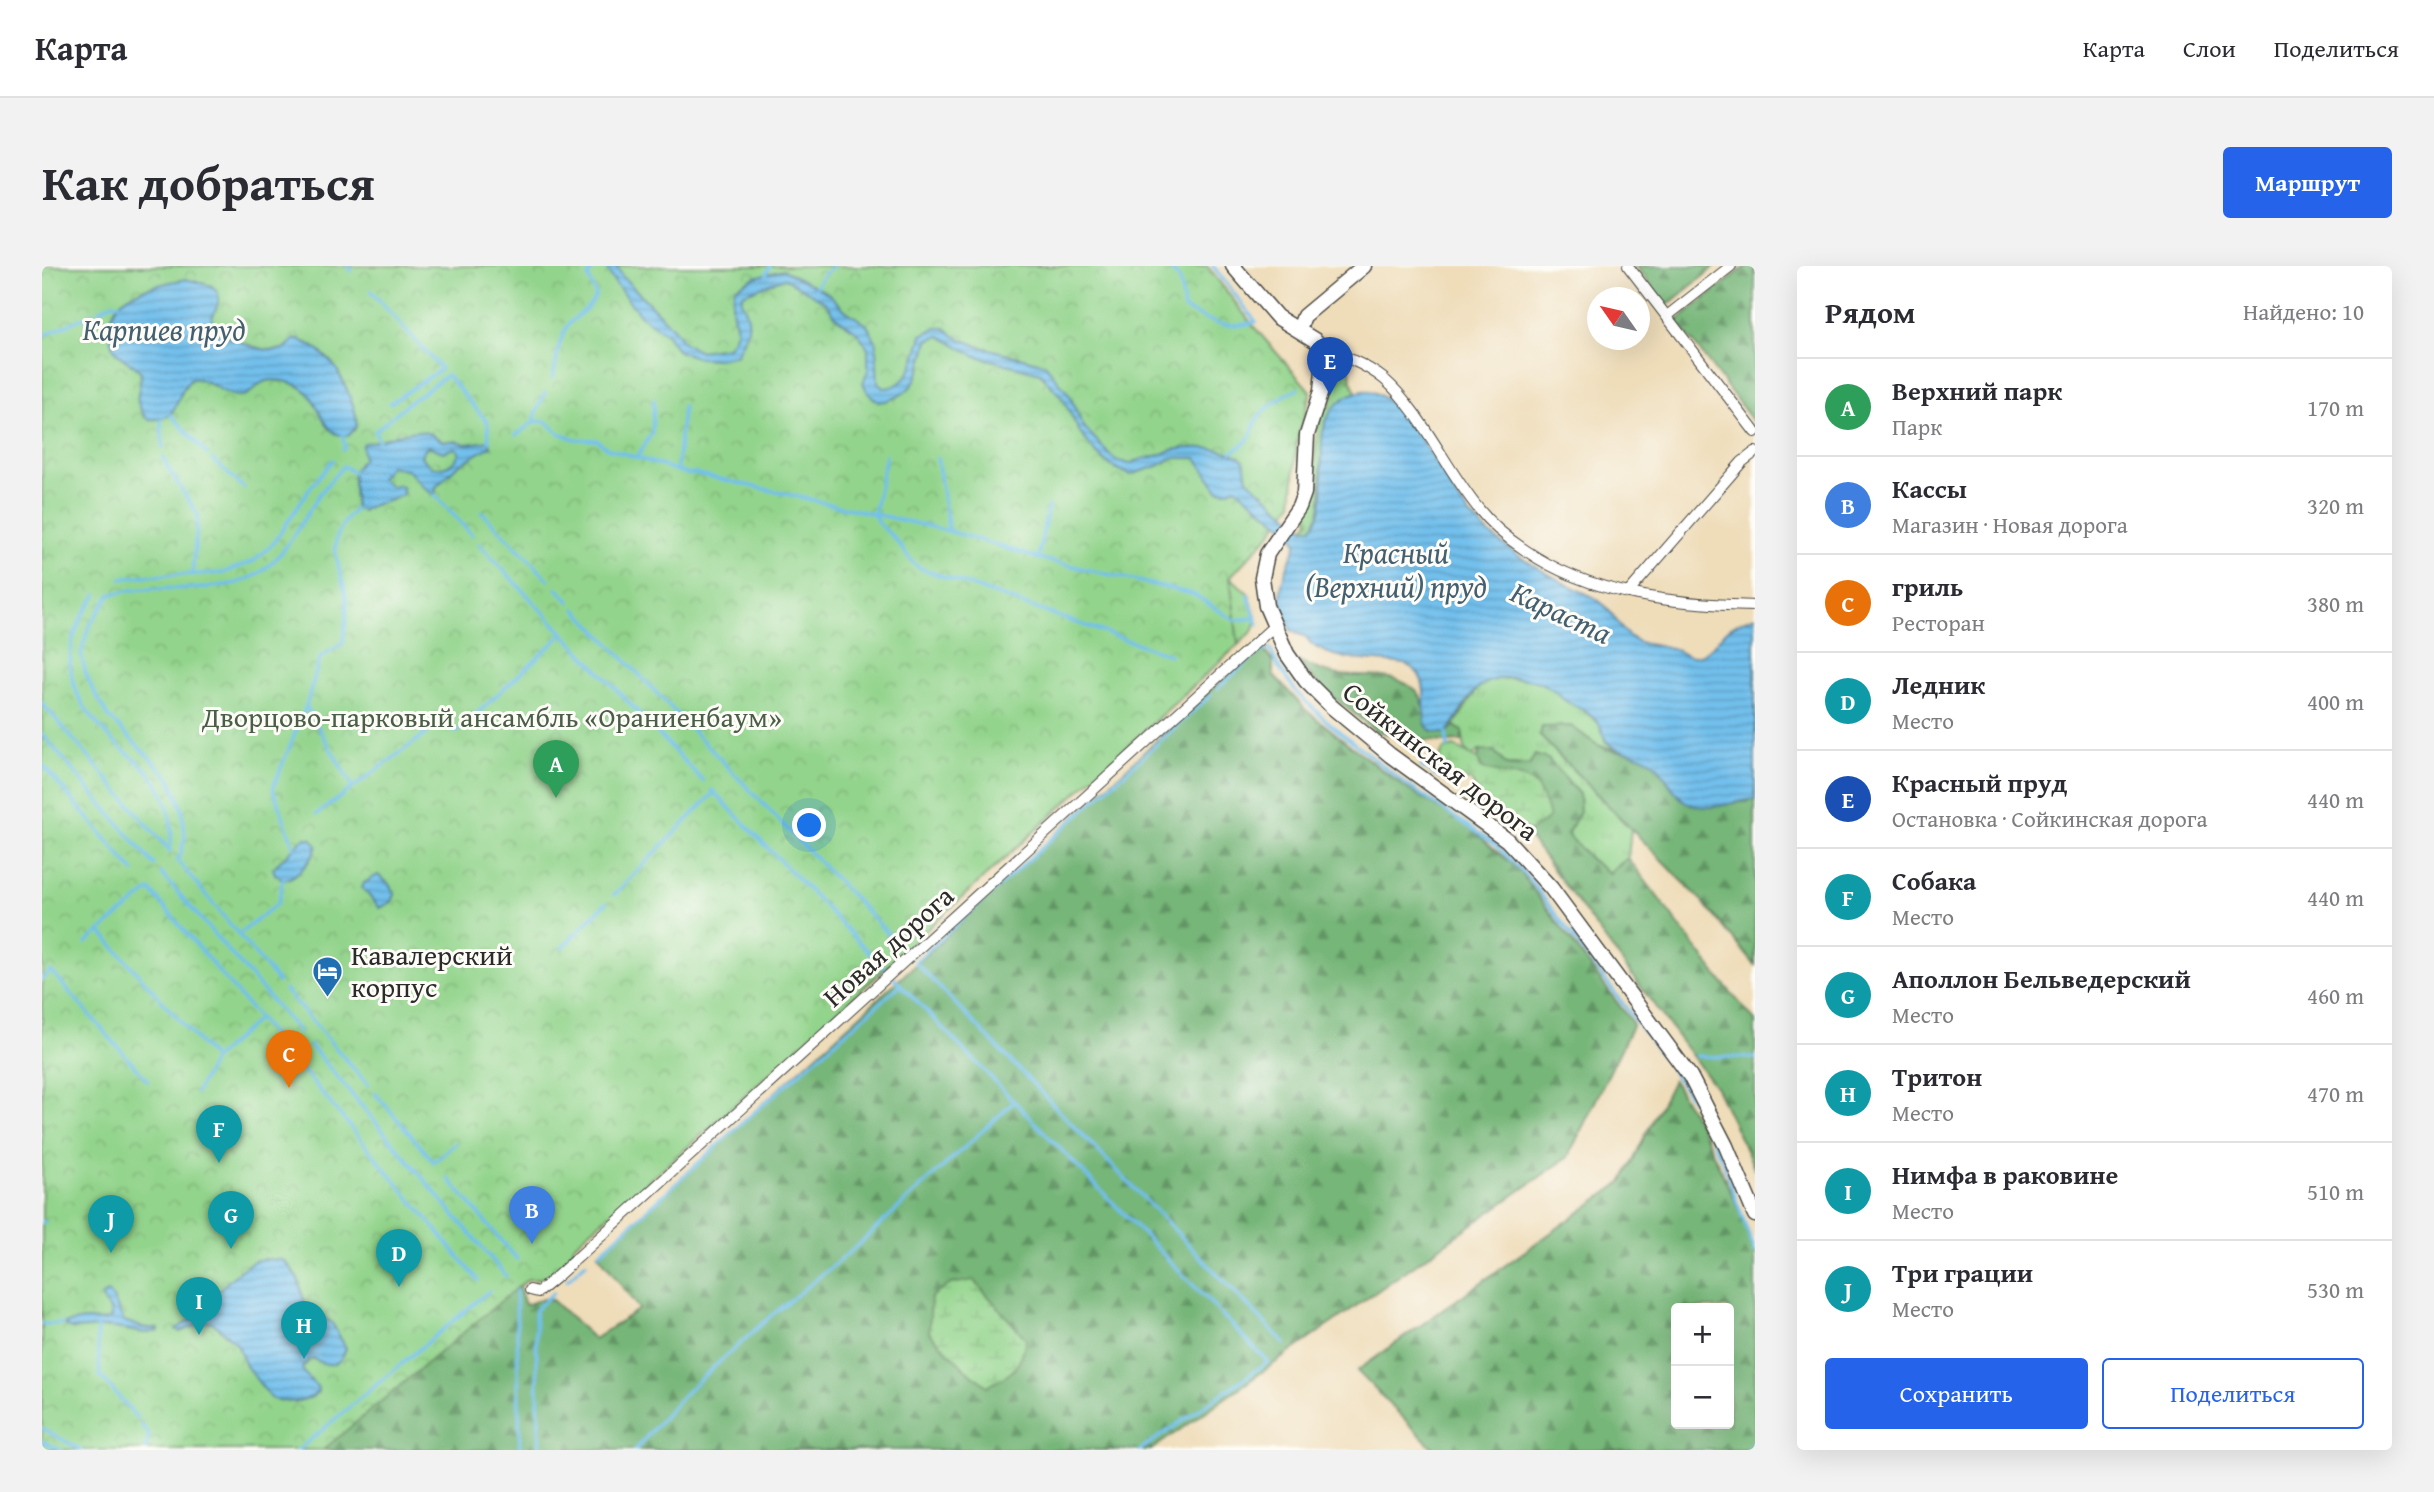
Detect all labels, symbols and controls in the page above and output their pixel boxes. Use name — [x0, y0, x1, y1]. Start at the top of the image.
text: Карта — [35, 24, 127, 72]
text: Карта — [2083, 31, 2145, 66]
text: Слои — [2183, 31, 2236, 66]
text: Поделиться — [2274, 31, 2399, 66]
text: Как добраться — [42, 146, 375, 218]
button: Маршрут — [2223, 147, 2392, 218]
north arrow — [1587, 287, 1650, 350]
text: Рядом — [1825, 290, 1916, 334]
text: Найдено: 10 — [2243, 295, 2364, 328]
water label: Карпиев пруд — [83, 307, 245, 351]
pin: E — [1307, 337, 1353, 395]
text: Верхний парк — [1892, 371, 2062, 410]
text: A — [1841, 391, 1855, 424]
text: 170 m — [2307, 391, 2364, 424]
text: Парк — [1892, 410, 1942, 443]
text: Кассы — [1892, 469, 1967, 508]
text: B — [1841, 489, 1855, 522]
text: 320 m — [2307, 489, 2364, 522]
text: Магазин · Новая дорога — [1892, 508, 2128, 541]
water label: Красный (Верхний) пруд — [1305, 530, 1487, 608]
text: гриль — [1892, 567, 1963, 606]
water label: Караста — [1504, 570, 1619, 655]
text: C — [1841, 587, 1855, 620]
text: 380 m — [2307, 587, 2364, 620]
text: Ресторан — [1892, 606, 1985, 639]
text: Ледник — [1892, 665, 1985, 704]
street label: Сойкинская дорога — [1335, 671, 1548, 851]
text: D — [1841, 685, 1855, 718]
text: 400 m — [2307, 685, 2364, 718]
park label: Дворцово-парковый ансамбль «Ораниенбаум» — [201, 696, 782, 737]
text: Место — [1892, 704, 1954, 737]
pin: A — [533, 740, 579, 798]
text: Красный пруд — [1892, 763, 2067, 802]
text: E — [1842, 783, 1854, 816]
text: 440 m — [2307, 783, 2364, 816]
text: Остановка · Сойкинская дорога — [1892, 802, 2207, 835]
your location — [792, 808, 826, 842]
text: Собака — [1892, 861, 1976, 900]
street label: Новая дорога — [813, 875, 963, 1016]
text: F — [1842, 881, 1854, 914]
text: 440 m — [2307, 881, 2364, 914]
text: Место — [1892, 900, 1954, 933]
place label: Кавалерский корпус — [351, 934, 513, 1007]
hotel icon: Кавалерский корпус — [311, 954, 345, 998]
text: Аполлон Бельведерский — [1892, 959, 2191, 998]
text: G — [1841, 979, 1855, 1012]
text: 460 m — [2307, 979, 2364, 1012]
text: Место — [1892, 998, 1954, 1031]
pin: C — [266, 1030, 312, 1088]
text: Тритон — [1892, 1057, 1982, 1096]
text: H — [1840, 1077, 1856, 1110]
text: 470 m — [2307, 1077, 2364, 1110]
text: Место — [1892, 1096, 1954, 1129]
pin: F — [196, 1105, 242, 1163]
text: Нимфа в раковине — [1892, 1155, 2118, 1194]
text: I — [1844, 1175, 1852, 1208]
text: 510 m — [2307, 1175, 2364, 1208]
pin: B — [509, 1186, 555, 1244]
pin: G — [208, 1191, 254, 1249]
text: Место — [1892, 1194, 1954, 1227]
pin: J — [88, 1195, 134, 1253]
pin: D — [376, 1229, 422, 1287]
text: Три грации — [1892, 1253, 2033, 1292]
text: J — [1844, 1273, 1852, 1306]
text: 530 m — [2307, 1273, 2364, 1306]
pin: I — [176, 1277, 222, 1335]
text: Место — [1892, 1292, 1954, 1325]
pin: H — [281, 1301, 327, 1359]
map controls — [1671, 1303, 1734, 1429]
button: + — [1671, 1303, 1734, 1366]
button: Сохранить — [1825, 1358, 2088, 1429]
button: Поделиться — [2102, 1358, 2364, 1429]
button: − — [1671, 1366, 1734, 1429]

